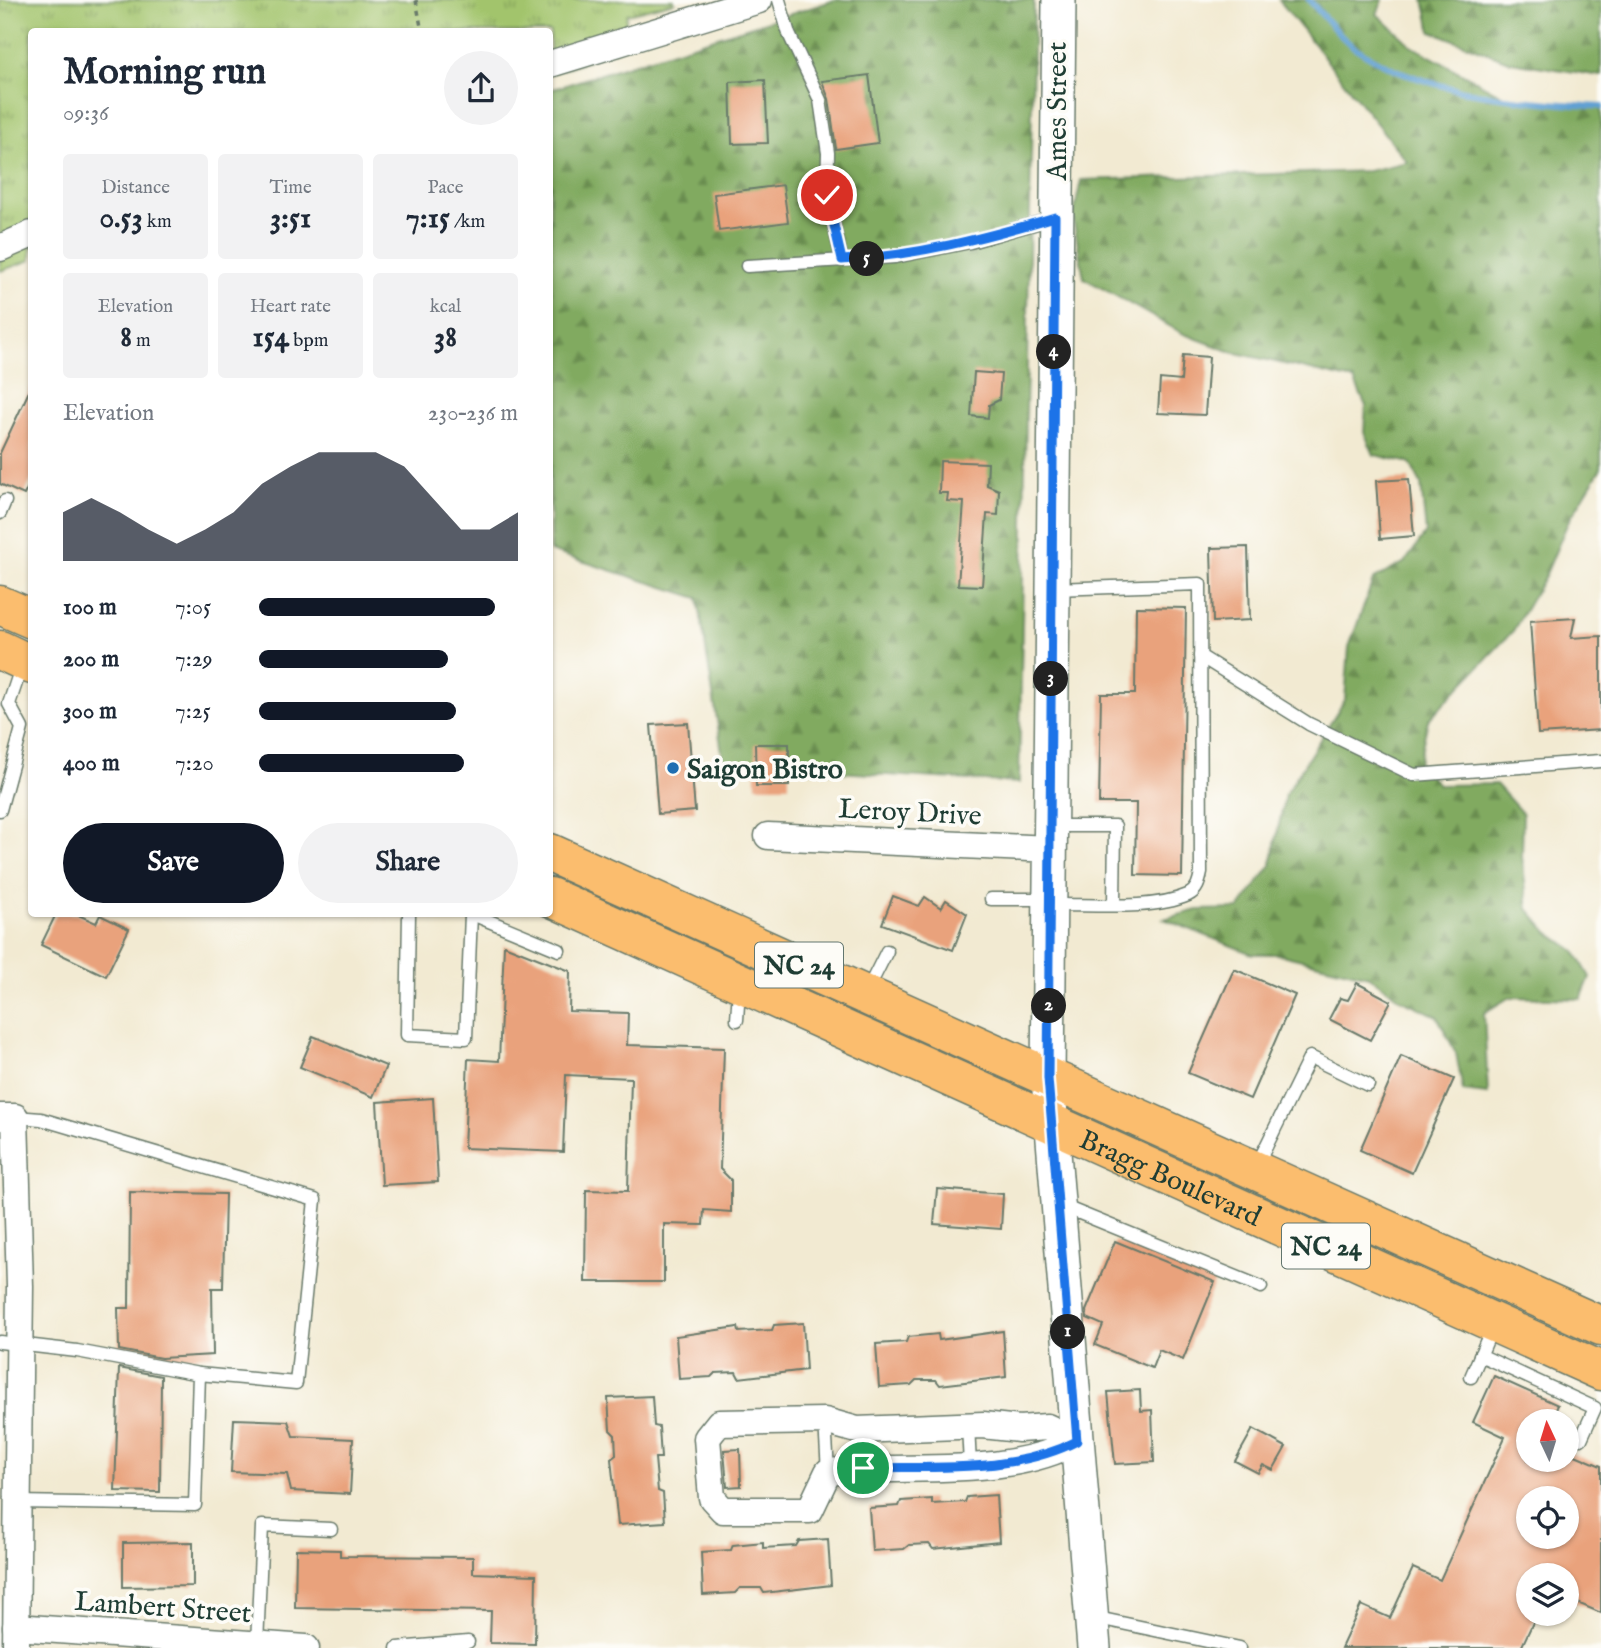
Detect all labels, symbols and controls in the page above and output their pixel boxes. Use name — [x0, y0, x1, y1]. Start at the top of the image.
street label: Ames Street — [1041, 41, 1076, 181]
text: Morning run — [63, 49, 266, 97]
button: share — [444, 51, 518, 125]
text: 09:36 — [63, 99, 109, 128]
pin — [797, 165, 857, 225]
text: Distance — [101, 176, 170, 200]
text: Time — [269, 176, 312, 200]
text: Pace — [428, 176, 463, 200]
icon: check — [808, 176, 846, 214]
text: 0.53 — [99, 200, 143, 238]
text: 3:51 — [270, 200, 311, 238]
text: 7:15 — [406, 200, 450, 238]
text: km — [143, 210, 172, 234]
text: /km — [450, 210, 485, 234]
pin: 5 — [850, 242, 884, 276]
text: 5 — [863, 246, 870, 270]
text: Elevation — [98, 295, 173, 319]
text: Heart rate — [250, 295, 331, 319]
text: kcal — [430, 295, 461, 319]
text: 8 — [120, 319, 132, 357]
text: 154 — [253, 319, 289, 357]
text: 38 — [434, 319, 457, 357]
text: m — [132, 329, 151, 353]
text: bpm — [289, 329, 328, 353]
pin: 4 — [1036, 334, 1072, 370]
text: 4 — [1049, 339, 1058, 363]
text: Elevation — [63, 399, 154, 428]
text: 230–236 m — [428, 399, 518, 428]
text: 100 m — [63, 593, 117, 622]
text: 7:05 — [175, 593, 211, 622]
text: 200 m — [63, 645, 119, 674]
text: 7:29 — [175, 645, 213, 674]
pin: 3 — [1034, 662, 1068, 696]
text: 3 — [1047, 666, 1054, 690]
text: 300 m — [63, 697, 117, 726]
text: 7:25 — [175, 697, 211, 726]
text: 400 m — [63, 749, 120, 778]
text: 7:20 — [175, 749, 214, 778]
place label: Saigon Bistro — [687, 753, 843, 788]
marker: Saigon Bistro — [665, 760, 681, 776]
street label: Leroy Drive — [837, 792, 982, 835]
button: Save — [63, 823, 284, 903]
button: Share — [298, 823, 518, 903]
road number: NC 24 — [755, 942, 843, 988]
pin: 2 — [1032, 988, 1066, 1024]
text: 2 — [1044, 993, 1053, 1017]
street label: Bragg Boulevard — [1073, 1123, 1266, 1235]
road number: NC 24 — [1282, 1224, 1370, 1268]
pin: 1 — [1050, 1314, 1086, 1350]
text: 1 — [1064, 1319, 1071, 1343]
north arrow — [1516, 1409, 1578, 1472]
map controls — [1516, 1409, 1579, 1626]
pin — [833, 1438, 893, 1498]
icon: arrive — [844, 1449, 882, 1487]
button: locate — [1516, 1486, 1579, 1549]
button: layers — [1516, 1563, 1579, 1626]
street label: Lambert Street — [73, 1585, 253, 1632]

